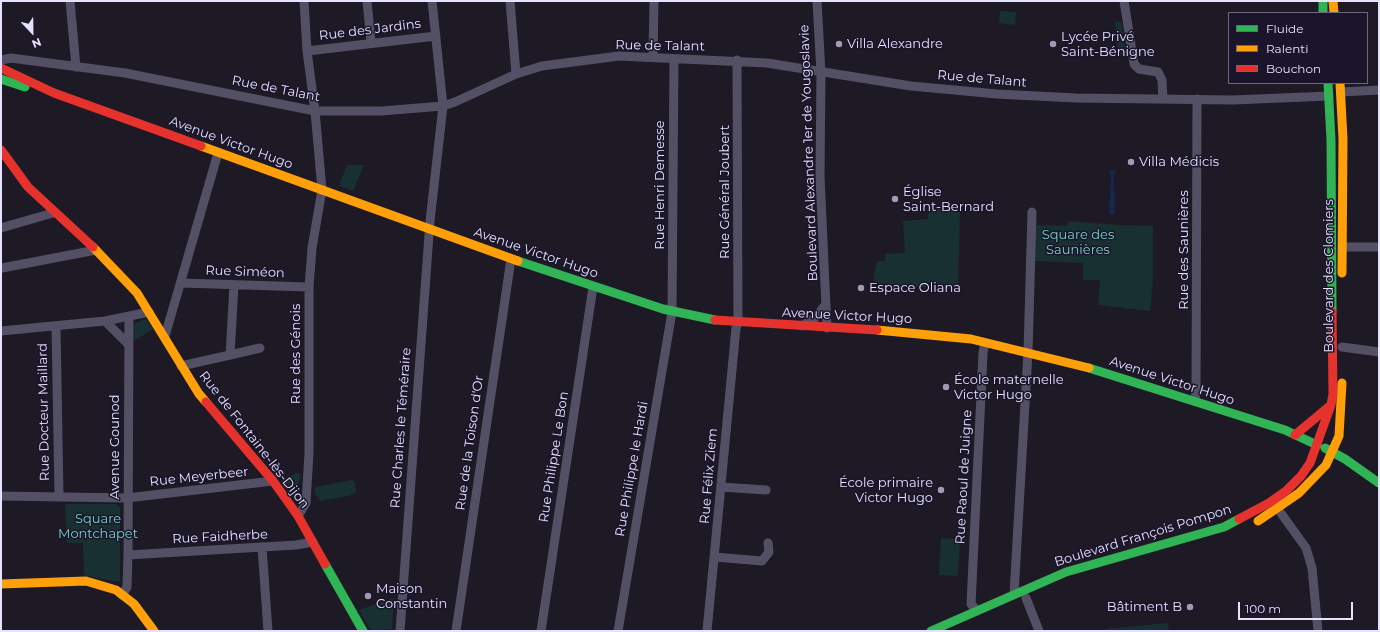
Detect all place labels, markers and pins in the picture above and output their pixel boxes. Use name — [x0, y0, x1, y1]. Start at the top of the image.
place label: Lycée Privé Saint-Bénigne — [1061, 29, 1155, 60]
place label: Villa Alexandre — [847, 36, 943, 52]
marker: Villa Alexandre — [834, 39, 844, 49]
marker: Lycée Privé Saint-Bénigne — [1048, 39, 1058, 49]
place label: Villa Médicis — [1139, 154, 1219, 170]
marker: Villa Médicis — [1126, 157, 1136, 167]
place label: Église Saint-Bernard — [903, 184, 994, 215]
marker: Église Saint-Bernard — [890, 194, 900, 204]
place label: Espace Oliana — [869, 280, 961, 296]
marker: Espace Oliana — [856, 283, 866, 293]
place label: École maternelle Victor Hugo — [954, 372, 1064, 403]
marker: École maternelle Victor Hugo — [941, 382, 951, 392]
place label: École primaire Victor Hugo — [839, 475, 933, 506]
marker: École primaire Victor Hugo — [936, 485, 946, 495]
place label: Maison Constantin — [376, 581, 447, 612]
marker: Maison Constantin — [363, 591, 373, 601]
place label: Bâtiment B — [1107, 599, 1182, 615]
marker: Bâtiment B — [1185, 602, 1195, 612]

